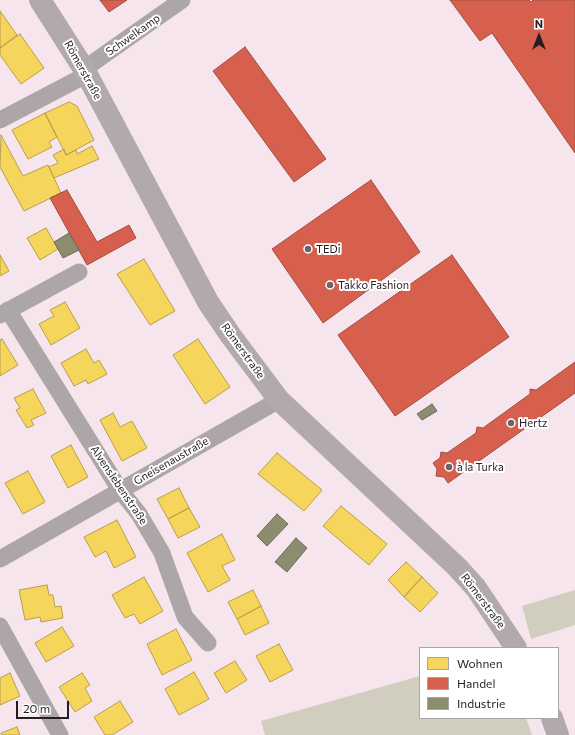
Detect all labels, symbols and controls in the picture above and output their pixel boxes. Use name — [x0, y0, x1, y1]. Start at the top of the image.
street label: Schwelkamp — [103, 11, 163, 59]
north arrow — [519, 16, 559, 56]
text: N — [535, 17, 543, 30]
street label: Römerstraße — [61, 38, 105, 102]
place label: TEDi — [316, 242, 341, 256]
marker: TEDi — [303, 244, 313, 254]
place label: Takko Fashion — [338, 278, 409, 292]
marker: Takko Fashion — [325, 280, 335, 290]
street label: Römerstraße — [219, 321, 267, 381]
place label: Hertz — [519, 416, 547, 430]
marker: Hertz — [506, 418, 516, 428]
street label: Gneisenaustraße — [131, 434, 211, 488]
street label: Alvenslebenstraße — [88, 443, 150, 527]
place label: à la Turka — [457, 460, 504, 474]
marker: à la Turka — [444, 462, 454, 472]
street label: Römerstraße — [458, 571, 508, 631]
legend — [419, 647, 559, 719]
text: Wohnen — [457, 656, 503, 670]
text: Handel — [457, 676, 495, 690]
scale bar — [18, 693, 71, 719]
text: Industrie — [457, 696, 505, 710]
text: 20 m — [23, 701, 50, 715]

